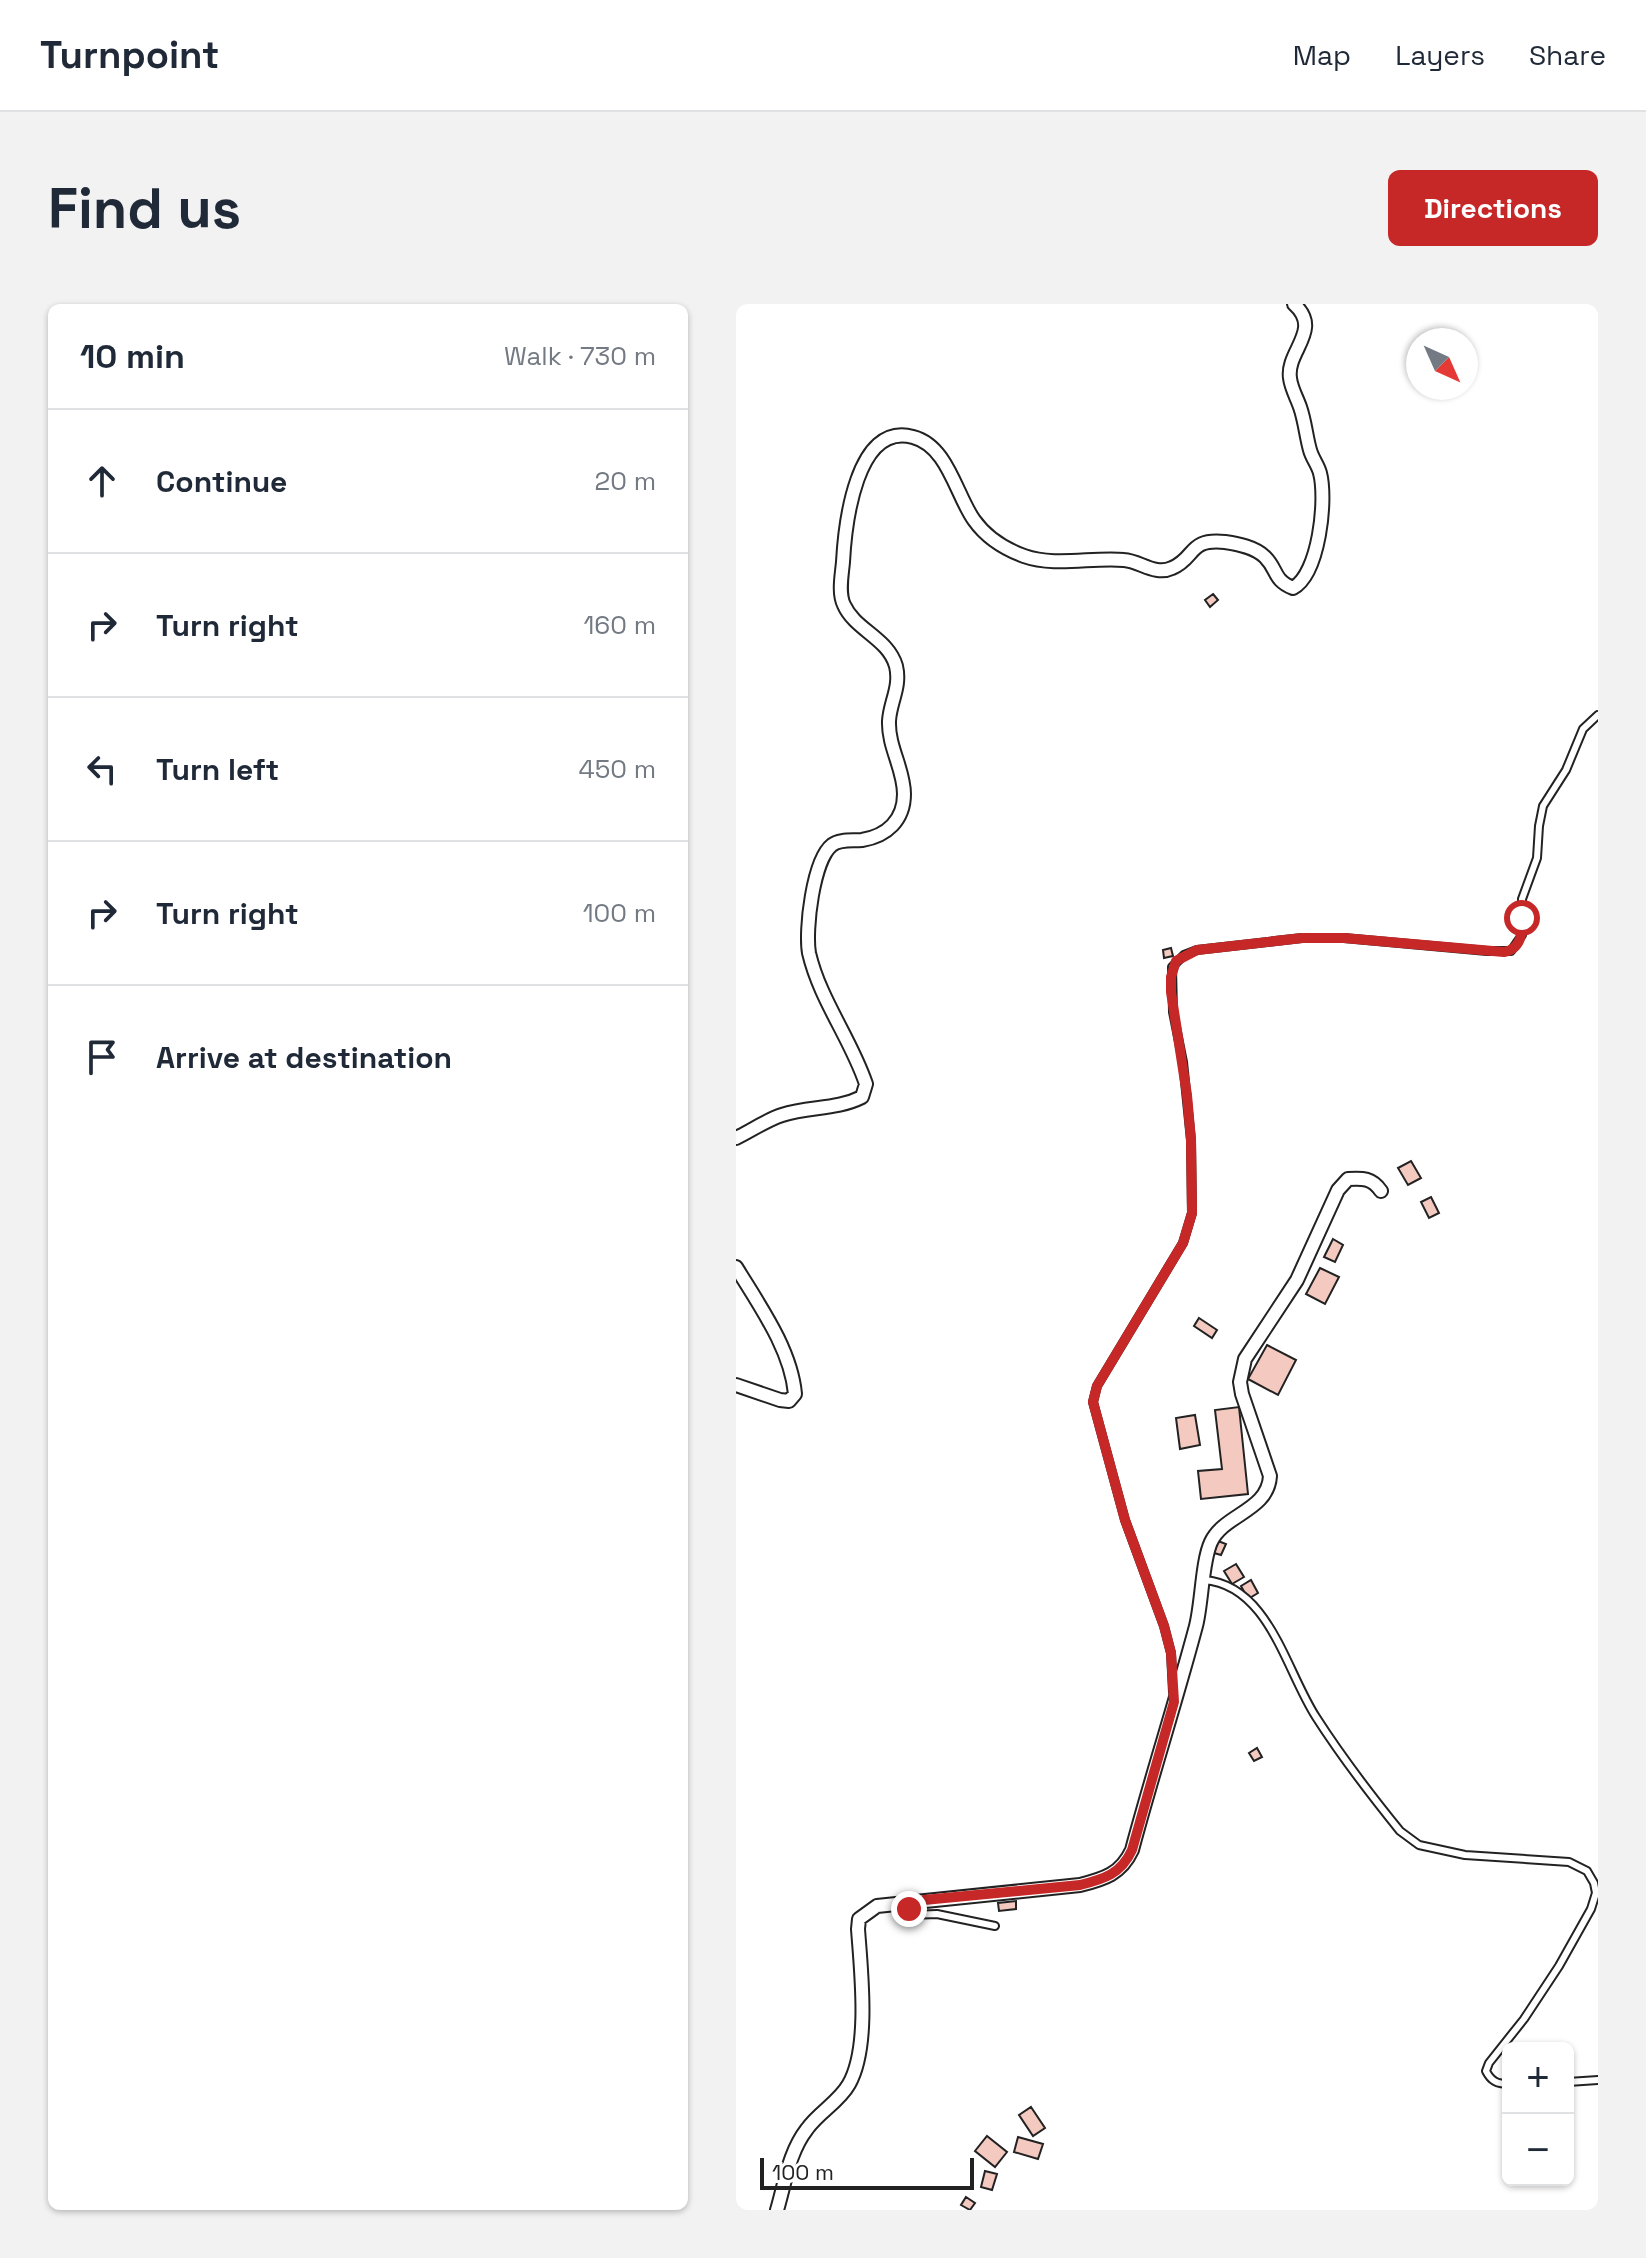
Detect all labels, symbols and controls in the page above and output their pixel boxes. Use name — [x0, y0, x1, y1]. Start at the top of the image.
text: Turnpoint — [40, 31, 219, 79]
text: Map — [1293, 37, 1351, 73]
text: Layers — [1395, 37, 1485, 73]
text: Share — [1529, 37, 1606, 73]
button: Directions — [1388, 170, 1598, 246]
text: Find us — [48, 173, 241, 244]
north arrow — [1406, 328, 1478, 400]
text: 10 min — [80, 335, 185, 378]
text: Walk · 730 m — [504, 339, 656, 373]
icon: ahead — [80, 459, 124, 503]
text: Continue — [156, 462, 287, 501]
text: 20 m — [595, 464, 656, 498]
icon: right — [80, 603, 124, 647]
text: Turn right — [156, 606, 299, 645]
text: 160 m — [584, 608, 656, 642]
icon: left — [80, 747, 124, 791]
text: Turn left — [156, 750, 279, 789]
text: 450 m — [578, 752, 656, 786]
icon: right — [80, 891, 124, 935]
text: Turn right — [156, 894, 299, 933]
text: 100 m — [583, 896, 656, 930]
route start — [1504, 900, 1540, 936]
icon: arrive — [80, 1035, 124, 1079]
text: Arrive at destination — [156, 1038, 452, 1077]
route end — [891, 1891, 927, 1927]
map controls — [1502, 2042, 1574, 2186]
button: + — [1502, 2042, 1574, 2114]
button: − — [1502, 2114, 1574, 2186]
scale bar — [760, 2154, 974, 2190]
text: 100 m — [772, 2158, 834, 2186]

